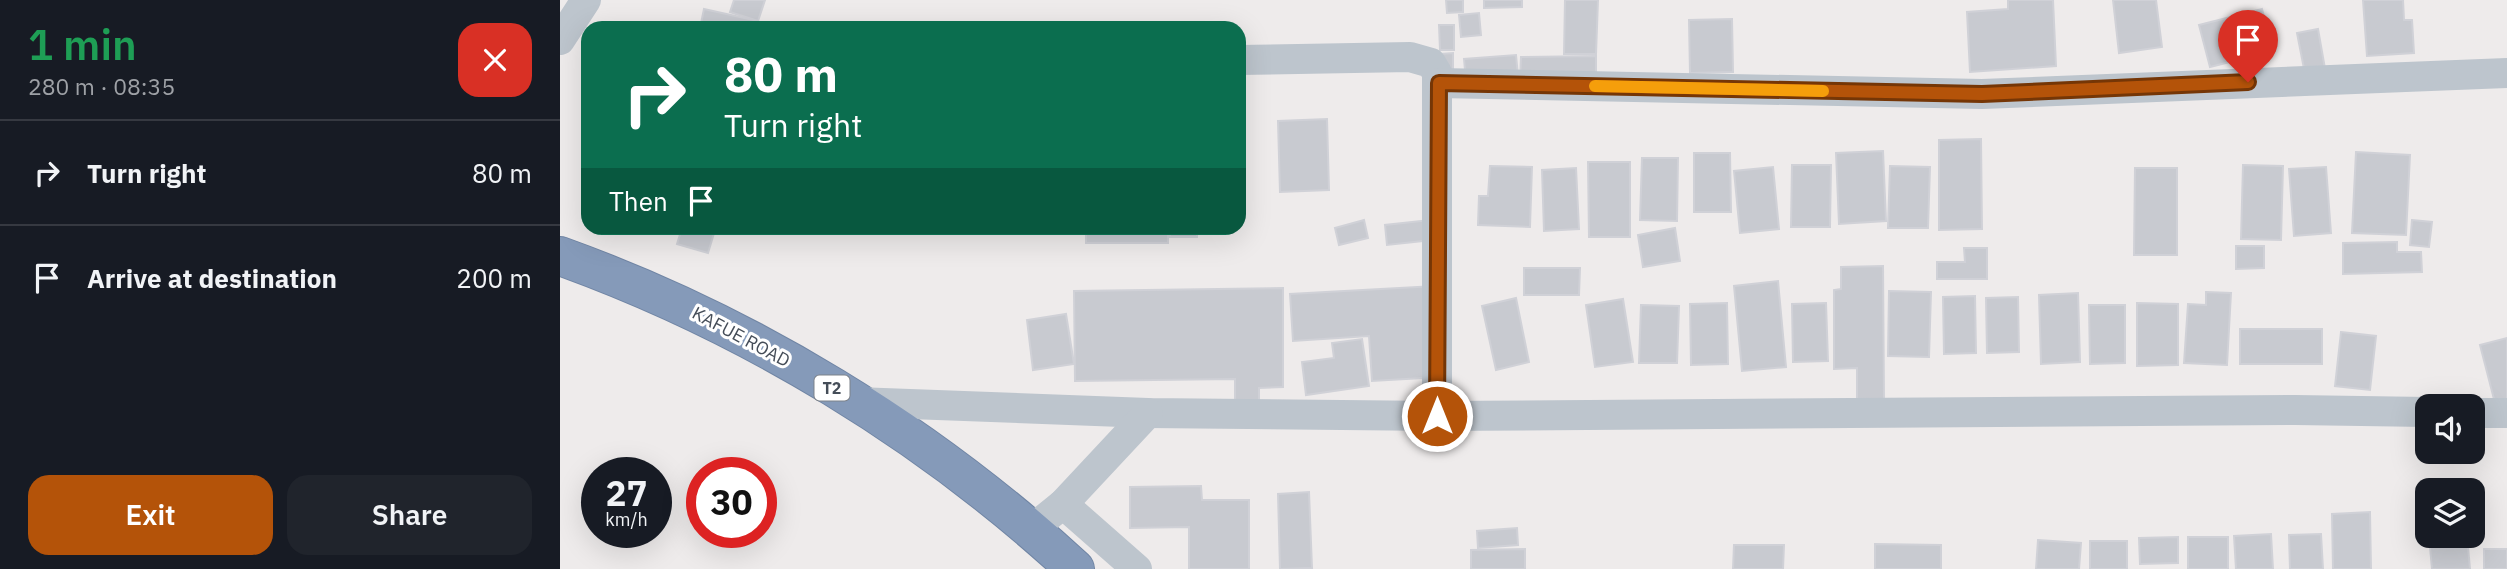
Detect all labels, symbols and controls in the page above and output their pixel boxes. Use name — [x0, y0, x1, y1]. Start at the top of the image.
pin — [2218, 10, 2278, 82]
text: 1 min — [28, 17, 137, 72]
icon: arrive — [2229, 21, 2267, 59]
button: close — [458, 23, 532, 97]
text: 80 m — [724, 42, 838, 105]
icon: right — [609, 49, 700, 140]
text: 280 m · 08:35 — [28, 71, 175, 101]
text: Turn right — [724, 104, 862, 146]
icon: right — [28, 154, 66, 192]
text: Turn right — [87, 156, 206, 190]
text: 80 m — [472, 156, 532, 190]
icon: arrive — [682, 182, 720, 220]
text: Then — [609, 184, 668, 218]
icon: arrive — [28, 259, 66, 297]
text: Arrive at destination — [87, 261, 337, 295]
text: 200 m — [456, 261, 532, 295]
street label: KAFUE ROAD — [688, 301, 794, 372]
road number: T2 — [814, 376, 850, 400]
position arrow — [1400, 379, 1474, 453]
map controls — [2415, 394, 2485, 548]
button: sound — [2415, 394, 2485, 464]
speed limit sign: 30 — [686, 457, 777, 548]
text: 27 — [605, 470, 648, 516]
button: Exit — [28, 475, 273, 555]
button: Share — [287, 475, 532, 555]
button: layers — [2415, 478, 2485, 548]
text: km/h — [605, 508, 648, 531]

